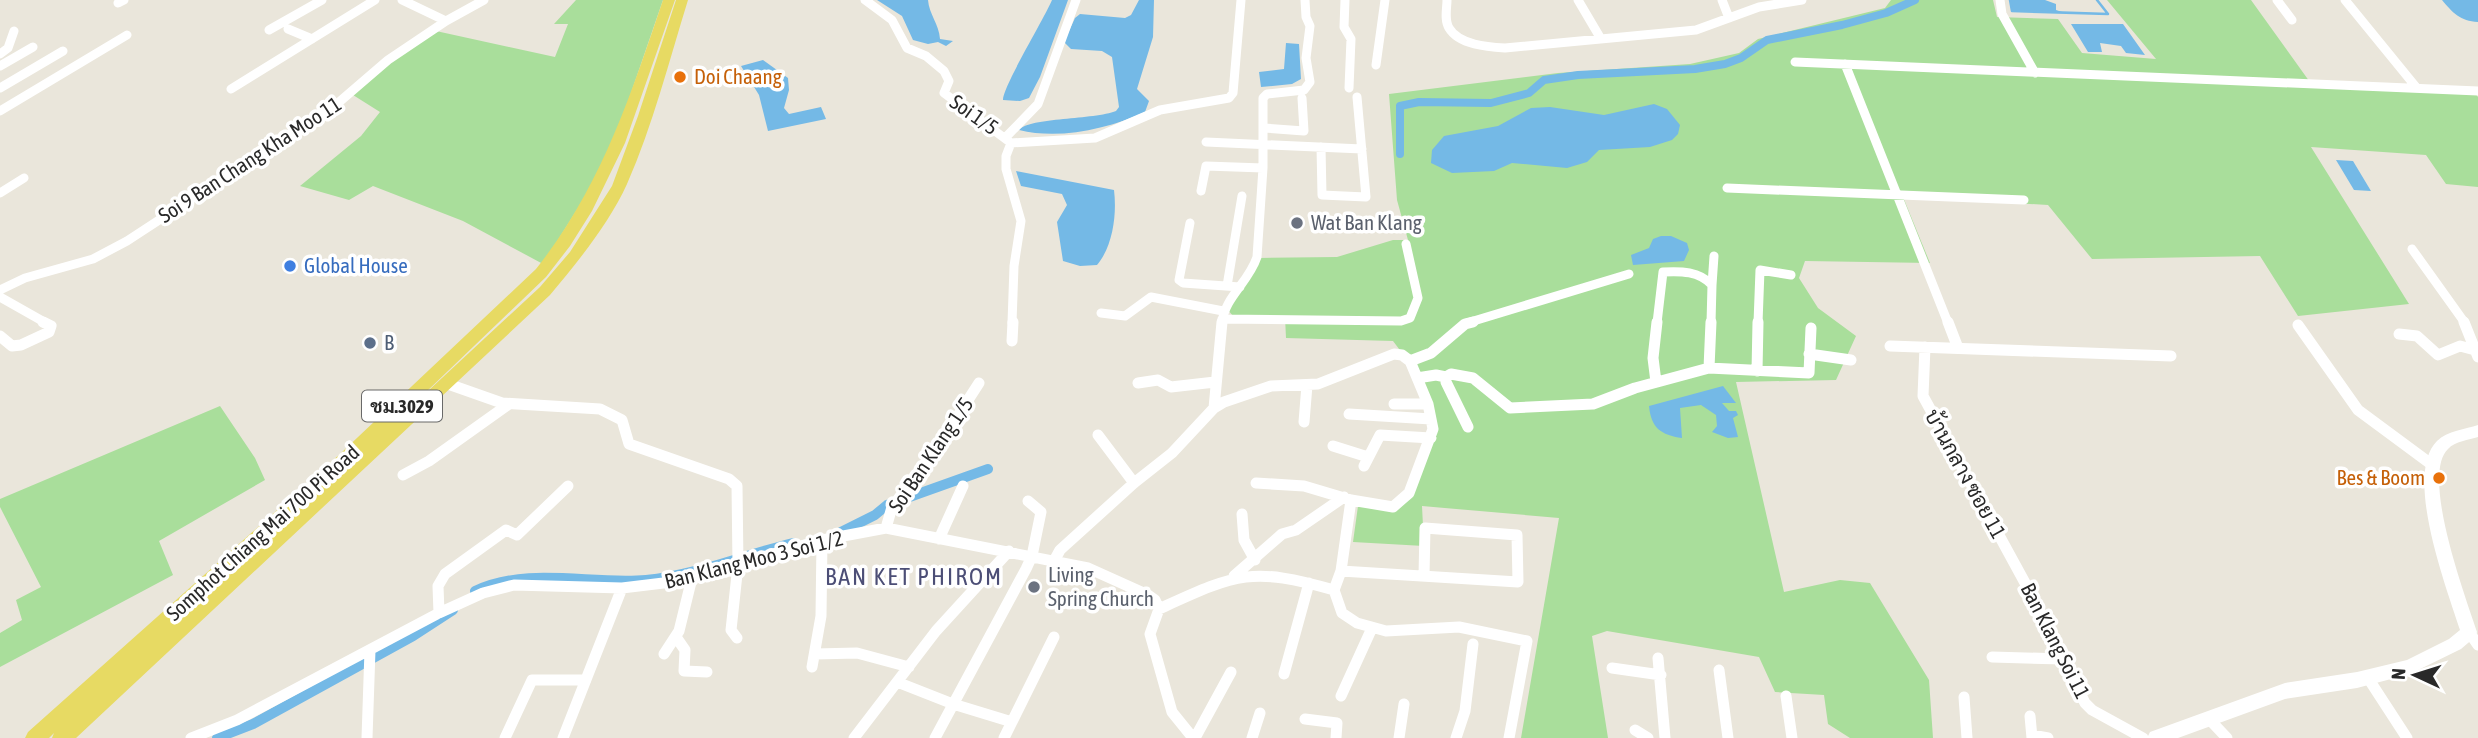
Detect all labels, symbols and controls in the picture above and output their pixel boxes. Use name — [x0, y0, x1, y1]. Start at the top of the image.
place label: Doi Chaang — [694, 64, 782, 88]
marker: Doi Chaang — [672, 69, 688, 85]
street label: Soi 1/5 — [946, 89, 1003, 139]
street label: Soi 9 Ban Chang Kha Moo 11 — [154, 91, 345, 227]
place label: Wat Ban Klang — [1311, 210, 1422, 234]
marker: Wat Ban Klang — [1289, 215, 1305, 231]
place label: Global House — [304, 253, 408, 277]
marker: Global House — [282, 258, 298, 274]
place label: B — [384, 330, 394, 354]
marker: B — [362, 335, 378, 351]
road number: ชม.3029 — [362, 390, 442, 422]
street label: Soi Ban Klang 1/5 — [883, 392, 978, 517]
street label: บ้านกลาง ซอย 11 — [1921, 405, 2011, 542]
street label: Somphot Chiang Mai 700 Pi Road — [161, 439, 364, 625]
place label: Bes & Boom — [2337, 465, 2425, 489]
marker: Bes & Boom — [2431, 470, 2447, 486]
street label: Ban Klang Moo 3 Soi 1/2 — [662, 525, 846, 593]
place label: Living Spring Church — [1048, 562, 1154, 610]
district label: BAN KET PHIROM — [825, 563, 1003, 590]
marker: Living Spring Church — [1026, 579, 1042, 595]
street label: Ban Klang Soi 11 — [2016, 579, 2095, 702]
north arrow — [2380, 640, 2450, 710]
text: N — [2387, 667, 2409, 680]

